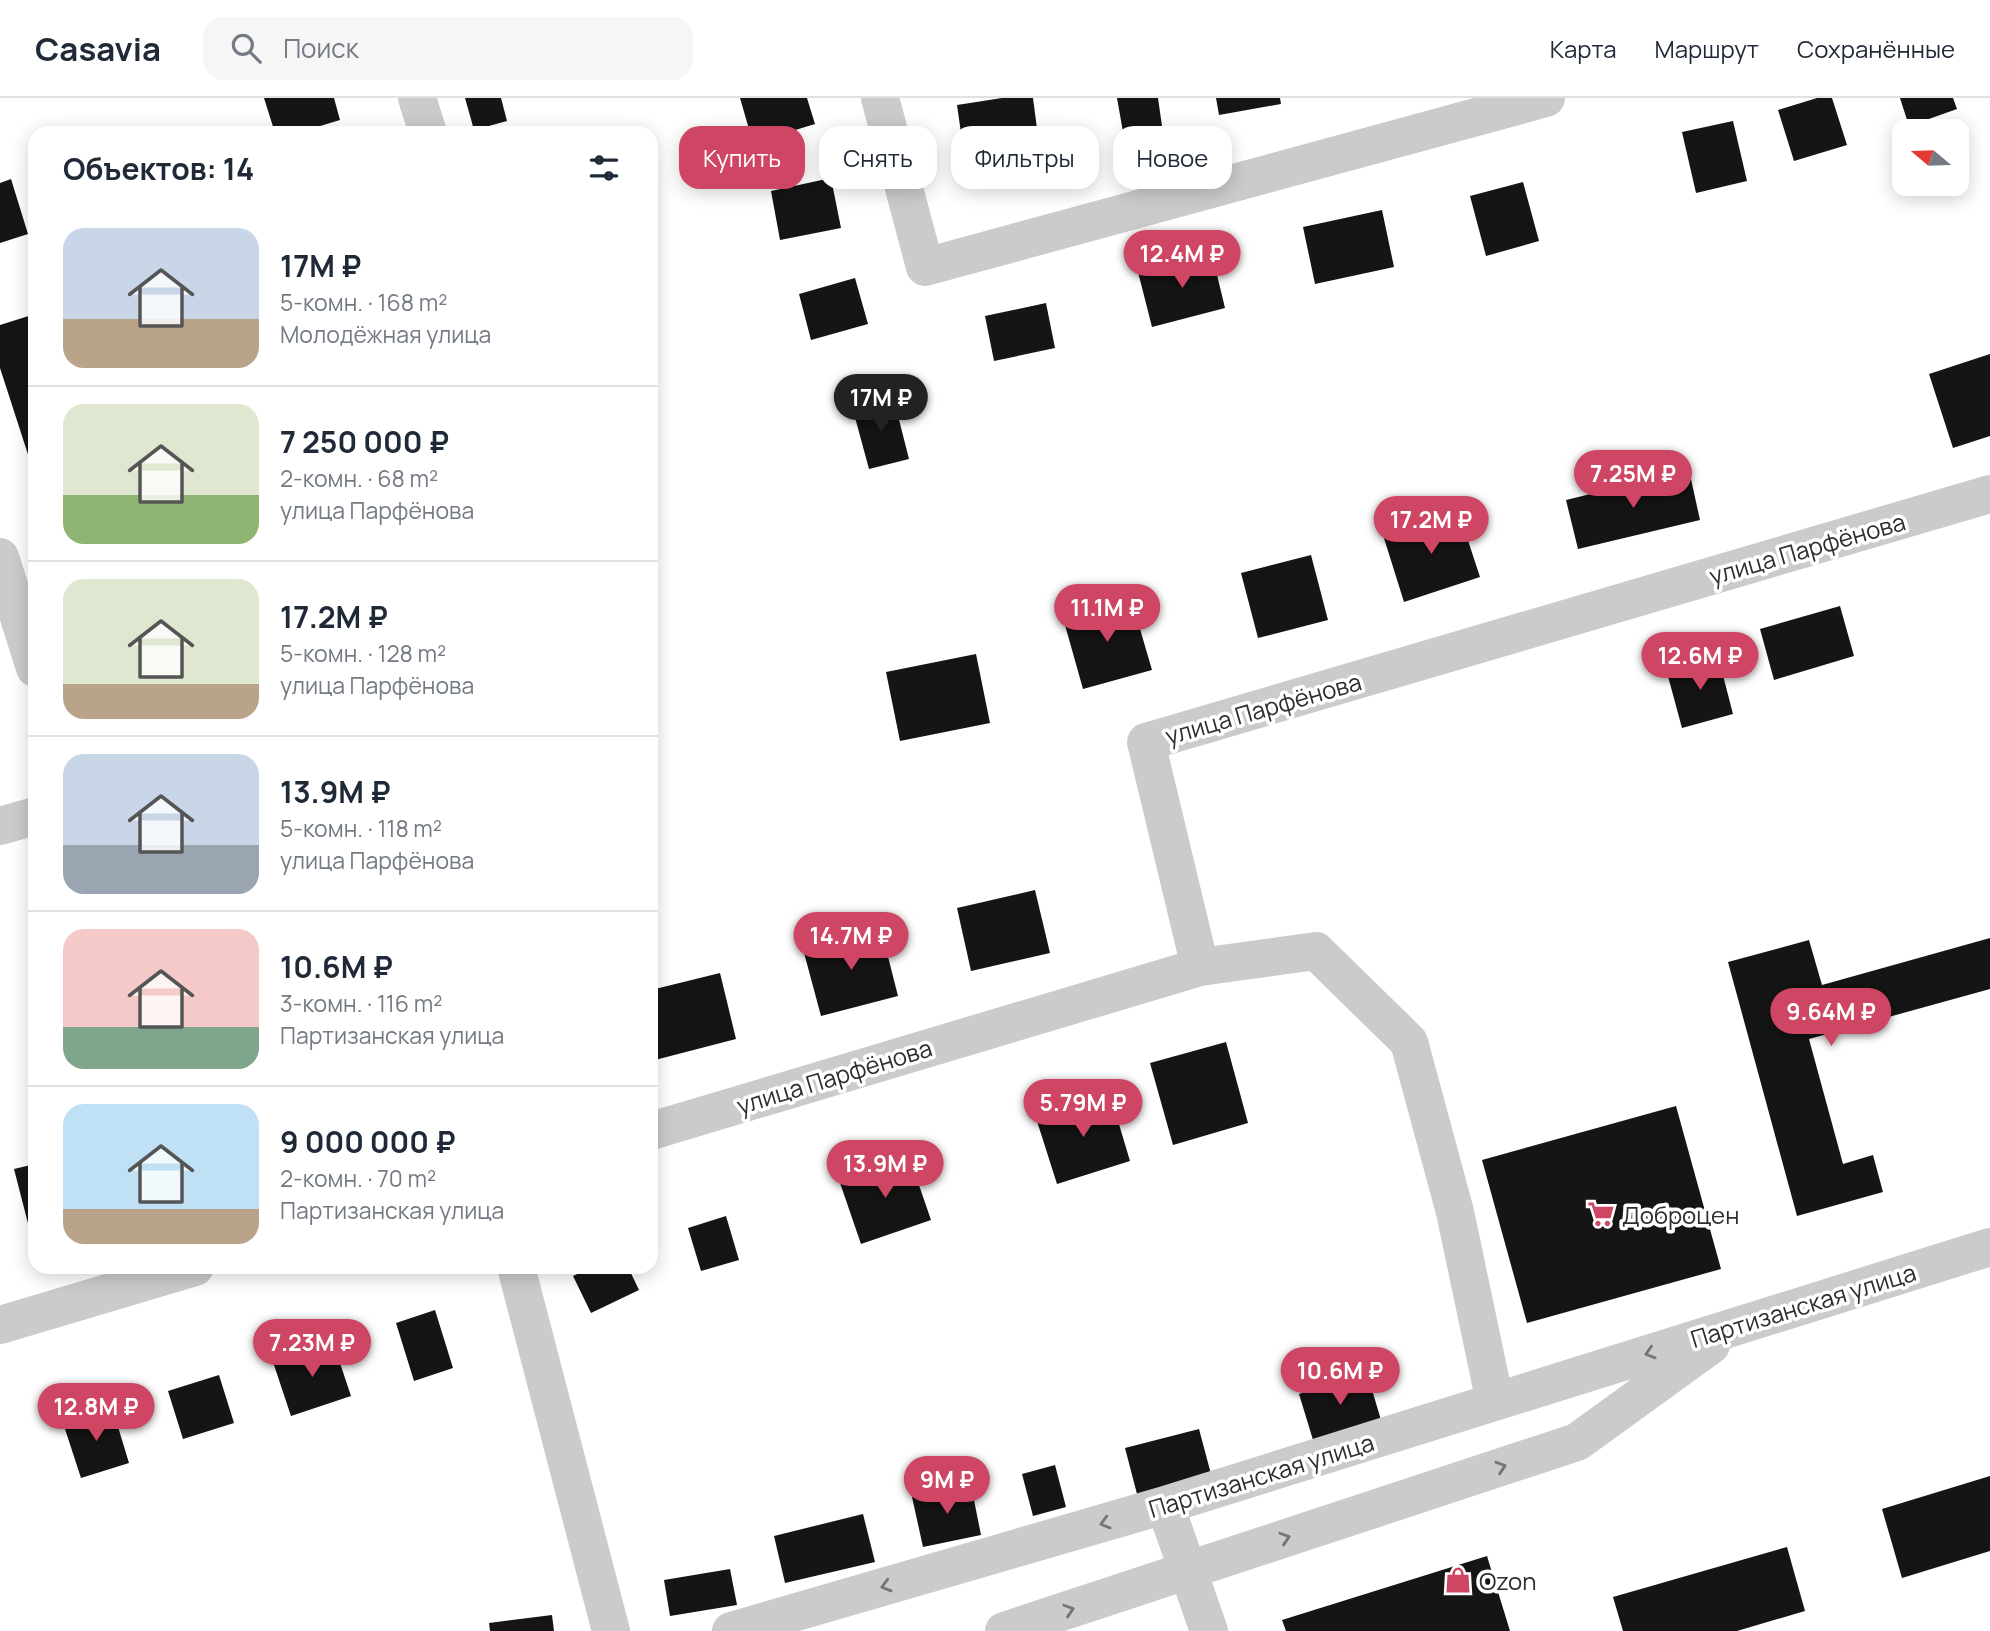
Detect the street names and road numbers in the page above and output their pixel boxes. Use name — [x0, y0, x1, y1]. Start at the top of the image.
street label: улица Парфёнова — [1705, 504, 1909, 592]
street label: улица Парфёнова — [1161, 664, 1365, 752]
street label: улица Парфёнова — [732, 1031, 936, 1121]
street label: Партизанская улица — [1686, 1255, 1920, 1355]
street label: Партизанская улица — [1144, 1425, 1378, 1525]

